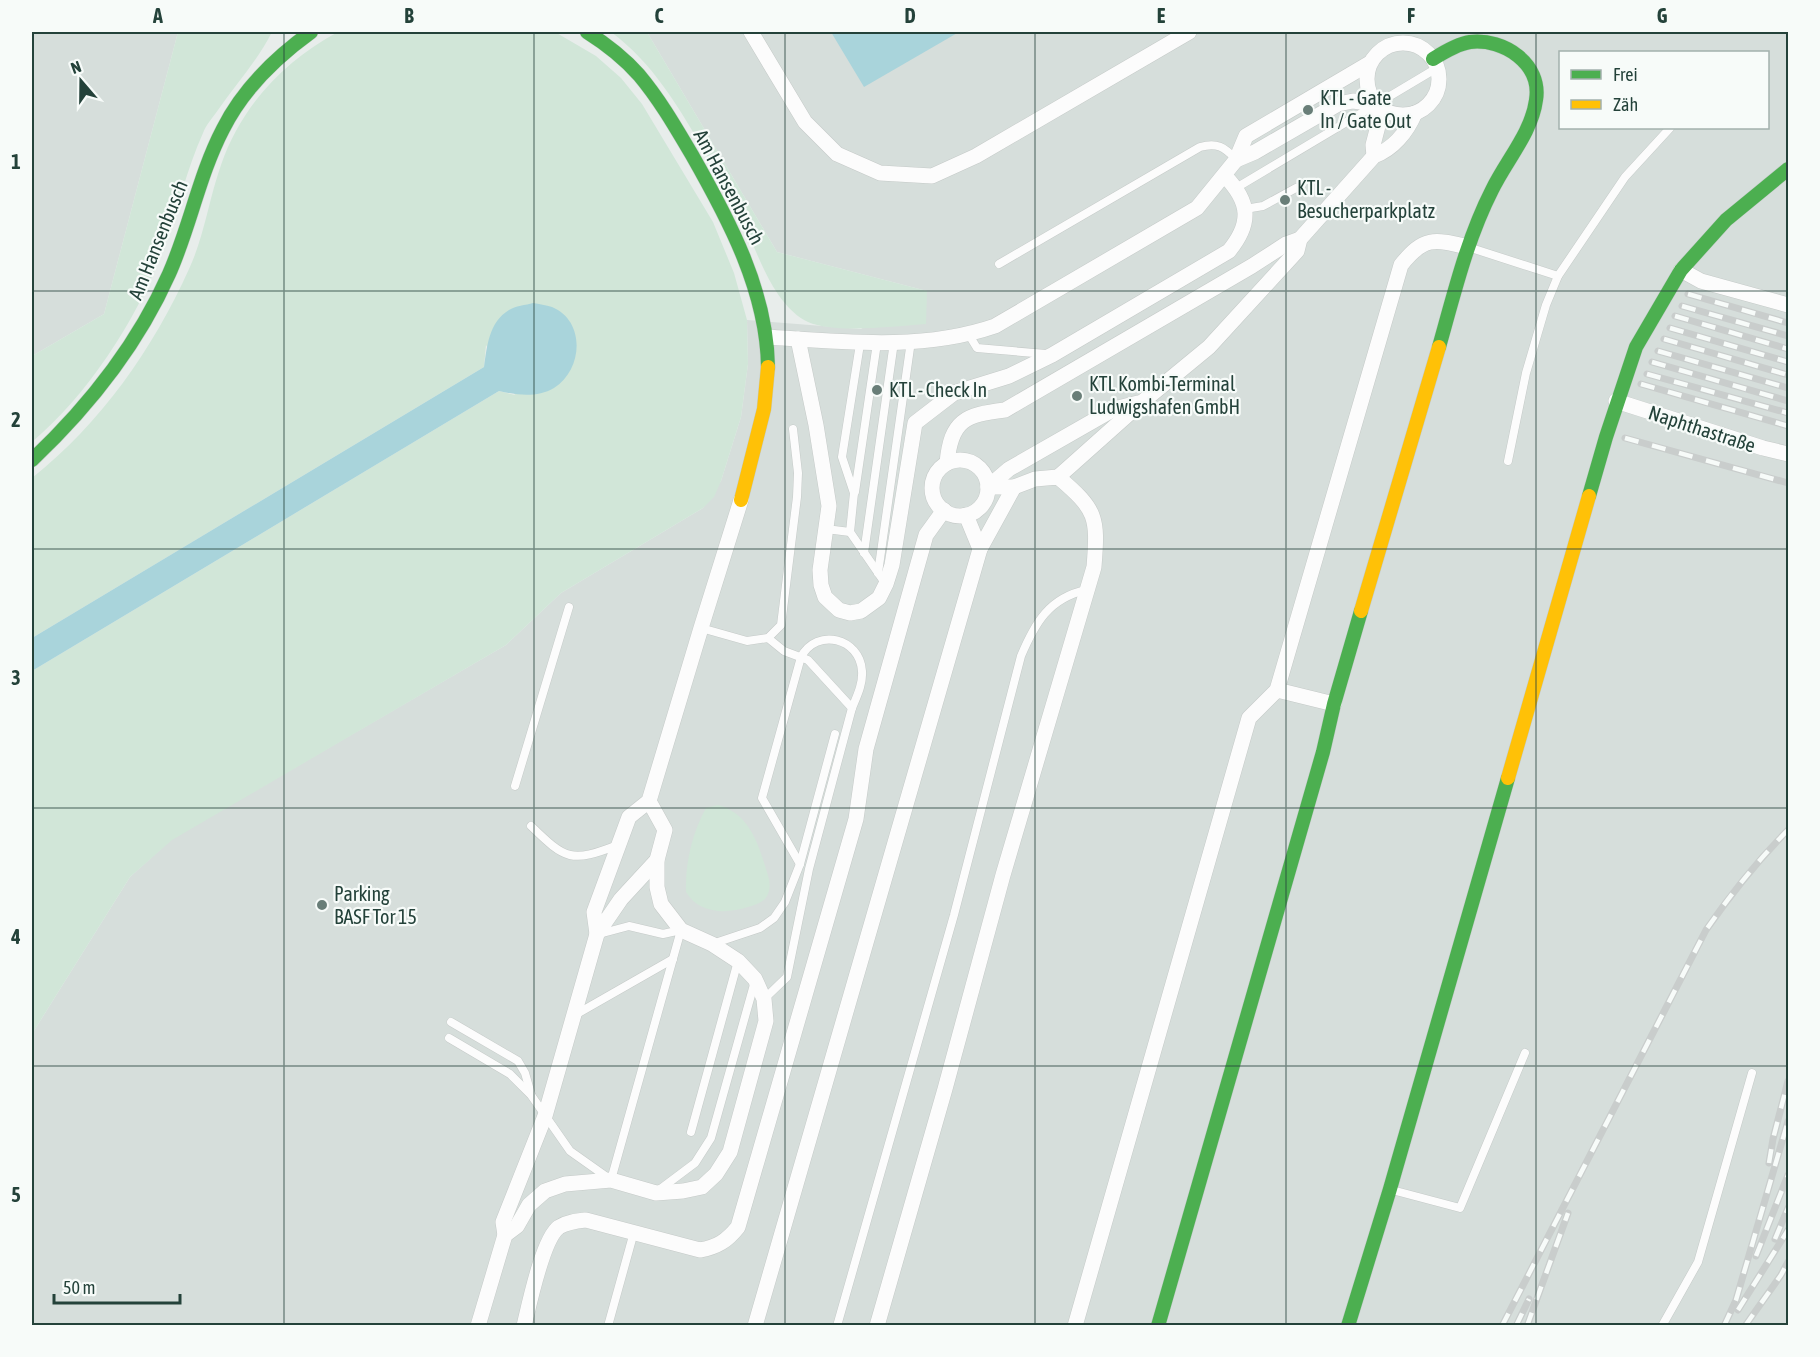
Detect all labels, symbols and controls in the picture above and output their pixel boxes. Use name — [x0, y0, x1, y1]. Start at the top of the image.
text: A — [152, 4, 163, 27]
text: B — [404, 4, 414, 27]
text: C — [655, 4, 664, 27]
text: D — [904, 4, 916, 27]
text: E — [1157, 4, 1166, 27]
text: F — [1407, 4, 1415, 27]
text: G — [1657, 4, 1668, 27]
north arrow — [51, 51, 111, 111]
legend — [1559, 51, 1769, 129]
text: N — [68, 57, 83, 77]
text: Frei — [1613, 64, 1638, 85]
place label: KTL - Gate In / Gate Out — [1320, 86, 1412, 132]
text: Zäh — [1613, 94, 1638, 115]
marker: KTL - Gate In / Gate Out — [1301, 103, 1315, 117]
street label: Am Hansenbusch — [690, 125, 769, 248]
text: 1 — [11, 150, 21, 173]
place label: KTL - Besucherparkplatz — [1297, 176, 1435, 222]
street label: Am Hansenbusch — [123, 177, 192, 303]
marker: KTL - Besucherparkplatz — [1278, 193, 1292, 207]
place label: KTL Kombi-Terminal Ludwigshafen GmbH — [1089, 372, 1240, 418]
place label: KTL - Check In — [889, 378, 987, 401]
marker: KTL - Check In — [870, 383, 884, 397]
marker: KTL Kombi-Terminal Ludwigshafen GmbH — [1070, 389, 1084, 403]
street label: Naphthastraße — [1646, 400, 1759, 457]
text: 2 — [11, 408, 21, 431]
text: 3 — [11, 666, 21, 689]
place label: Parking BASF Tor 15 — [334, 882, 417, 928]
marker: Parking BASF Tor 15 — [315, 898, 329, 912]
text: 4 — [10, 925, 21, 948]
text: 5 — [11, 1183, 21, 1206]
scale bar — [54, 1267, 180, 1305]
text: 50 m — [63, 1277, 95, 1298]

